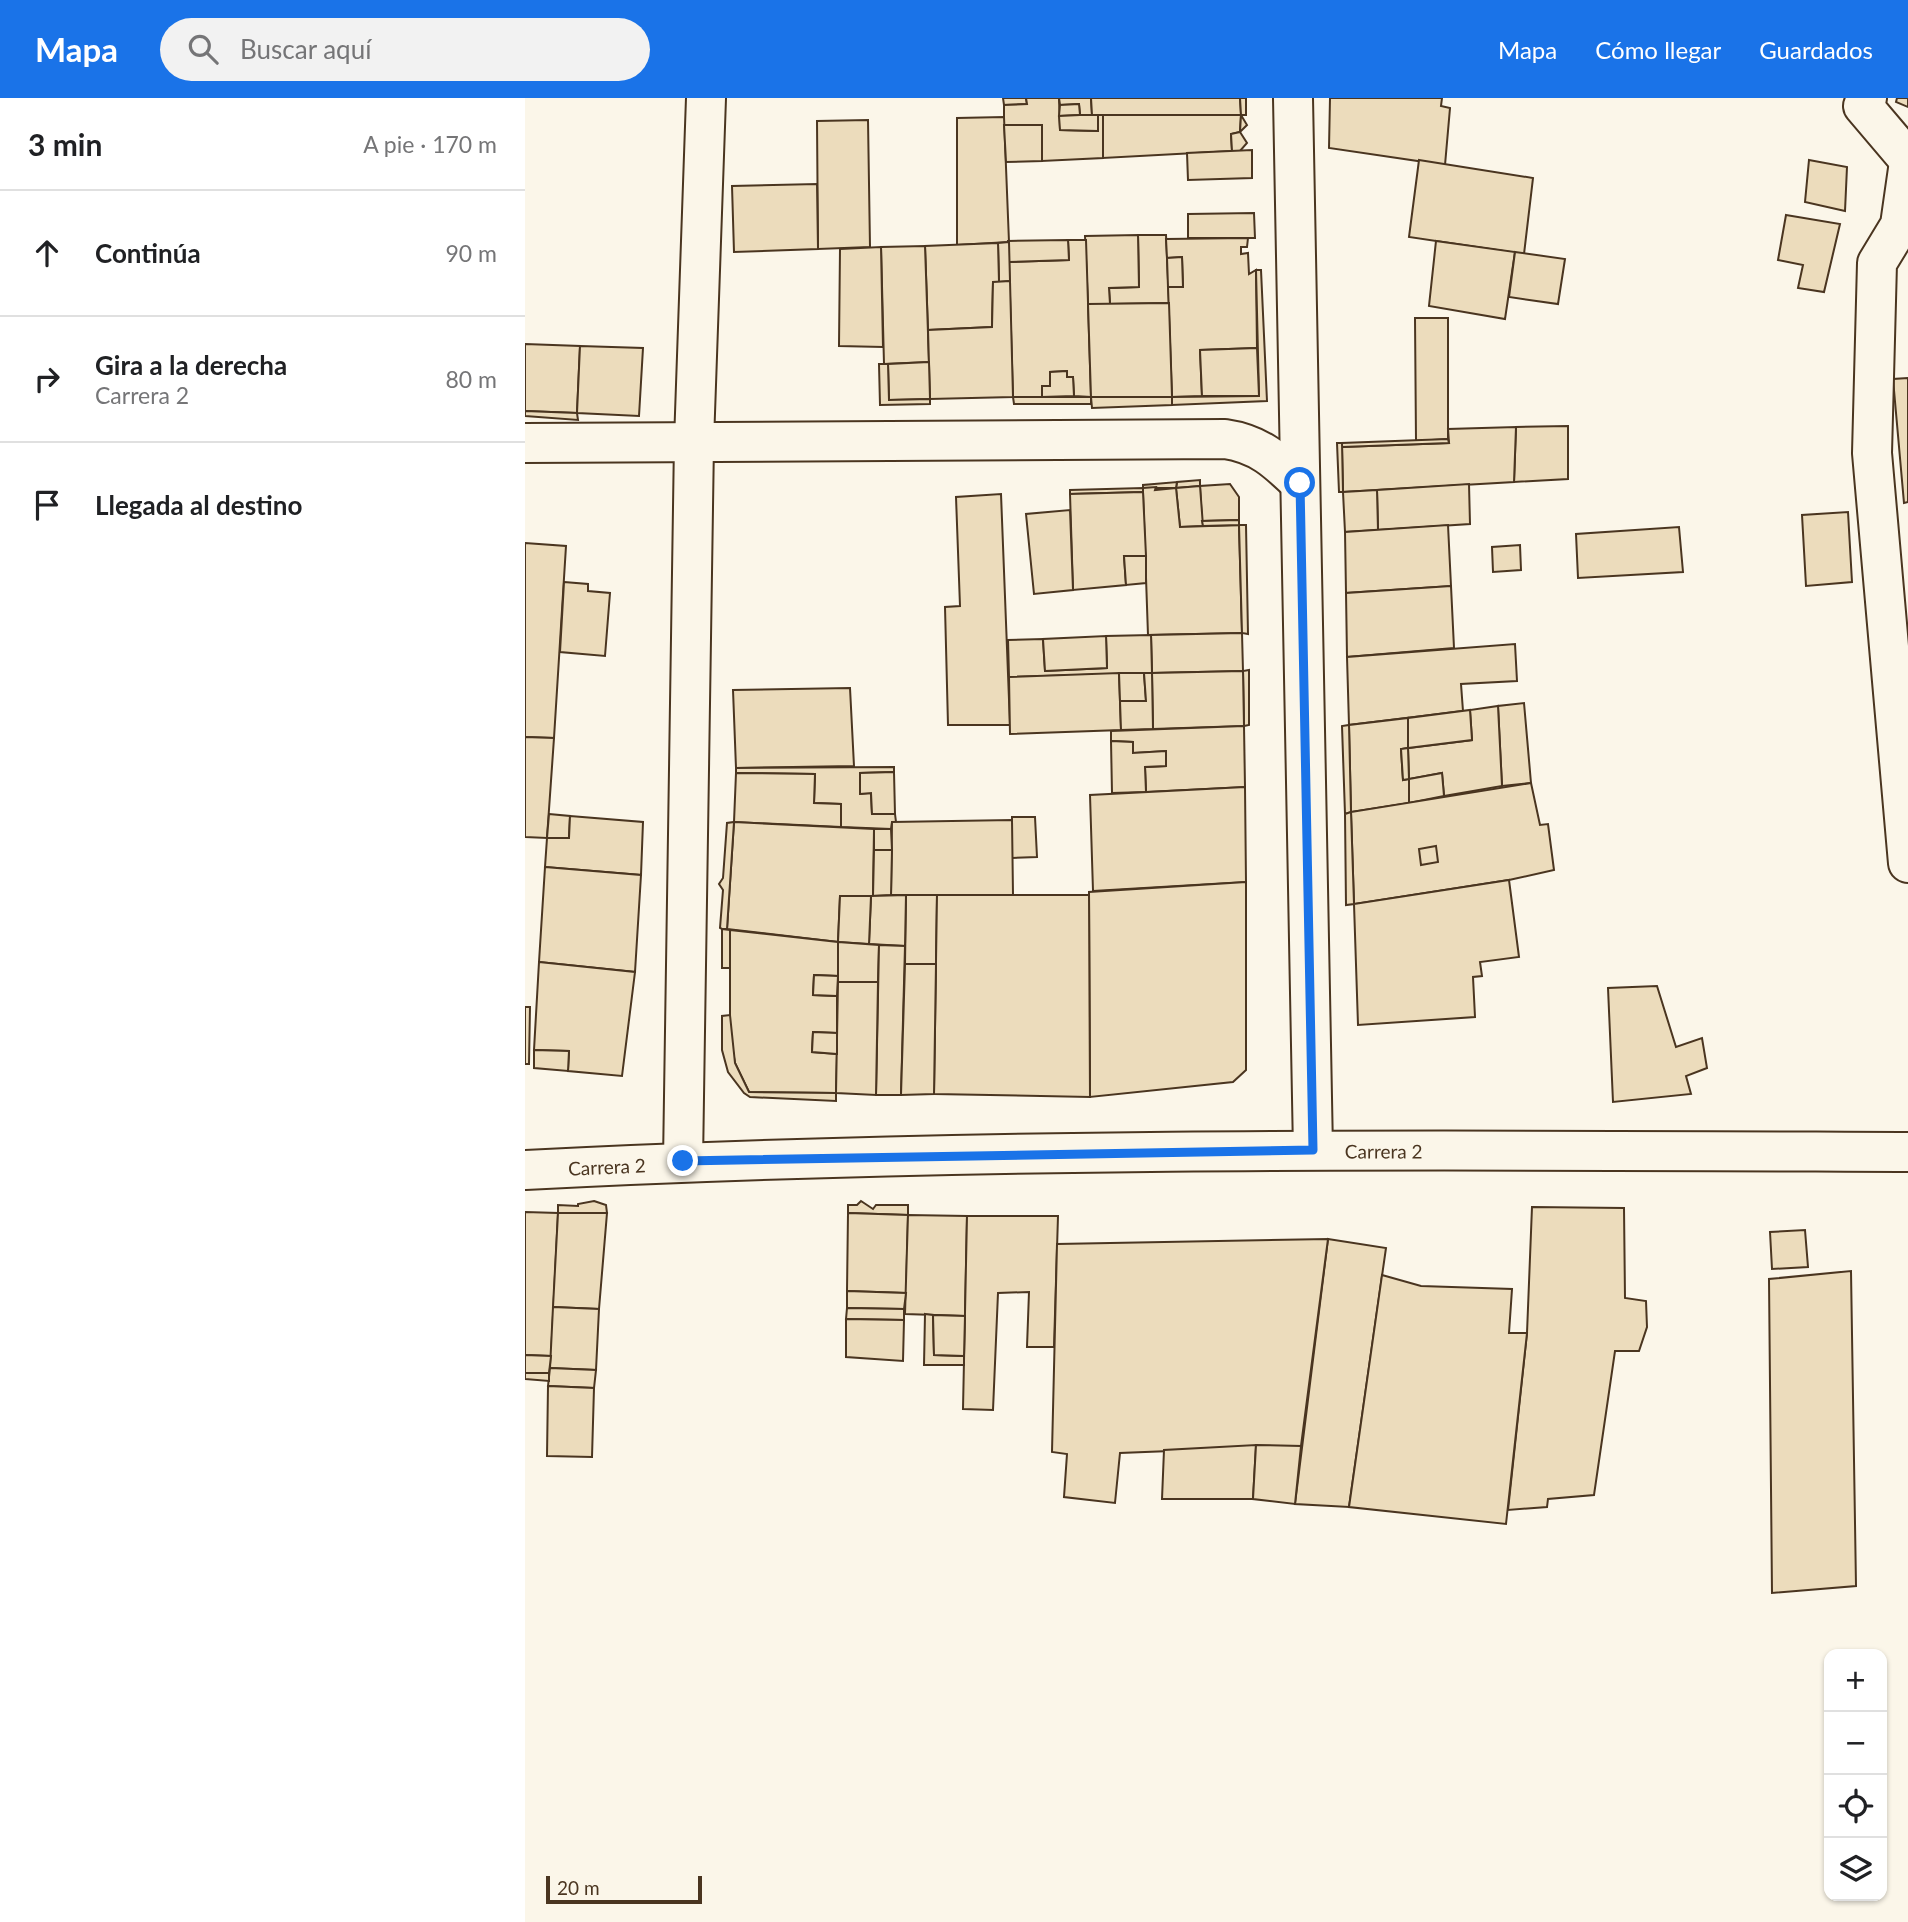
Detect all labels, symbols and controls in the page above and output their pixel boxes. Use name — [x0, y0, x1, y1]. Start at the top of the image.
search box — [160, 18, 650, 81]
text: Mapa — [35, 29, 118, 69]
icon: search — [184, 30, 222, 68]
text: Buscar aquí — [240, 33, 371, 65]
text: Mapa — [1498, 35, 1557, 64]
text: Cómo llegar — [1595, 35, 1721, 64]
text: Guardados — [1759, 35, 1873, 64]
text: 3 min — [28, 126, 102, 162]
text: A pie · 170 m — [363, 130, 497, 158]
icon: ahead — [28, 234, 66, 272]
text: Continúa — [95, 237, 201, 269]
text: 90 m — [446, 239, 497, 267]
text: Gira a la derecha — [95, 349, 287, 381]
icon: right — [28, 360, 66, 398]
text: 80 m — [446, 365, 497, 393]
text: Carrera 2 — [95, 381, 189, 409]
route start — [1284, 467, 1315, 498]
icon: arrive — [28, 486, 66, 524]
text: Llegada al destino — [95, 489, 302, 521]
street label: Carrera 2 — [1345, 1139, 1423, 1162]
route end — [667, 1145, 698, 1176]
street label: Carrera 2 — [567, 1153, 646, 1179]
map controls — [1824, 1649, 1887, 1901]
button: + — [1824, 1649, 1887, 1712]
button: − — [1824, 1712, 1887, 1775]
button: locate — [1824, 1775, 1887, 1838]
button: layers — [1824, 1838, 1887, 1901]
scale bar — [546, 1873, 702, 1905]
text: 20 m — [557, 1876, 600, 1899]

